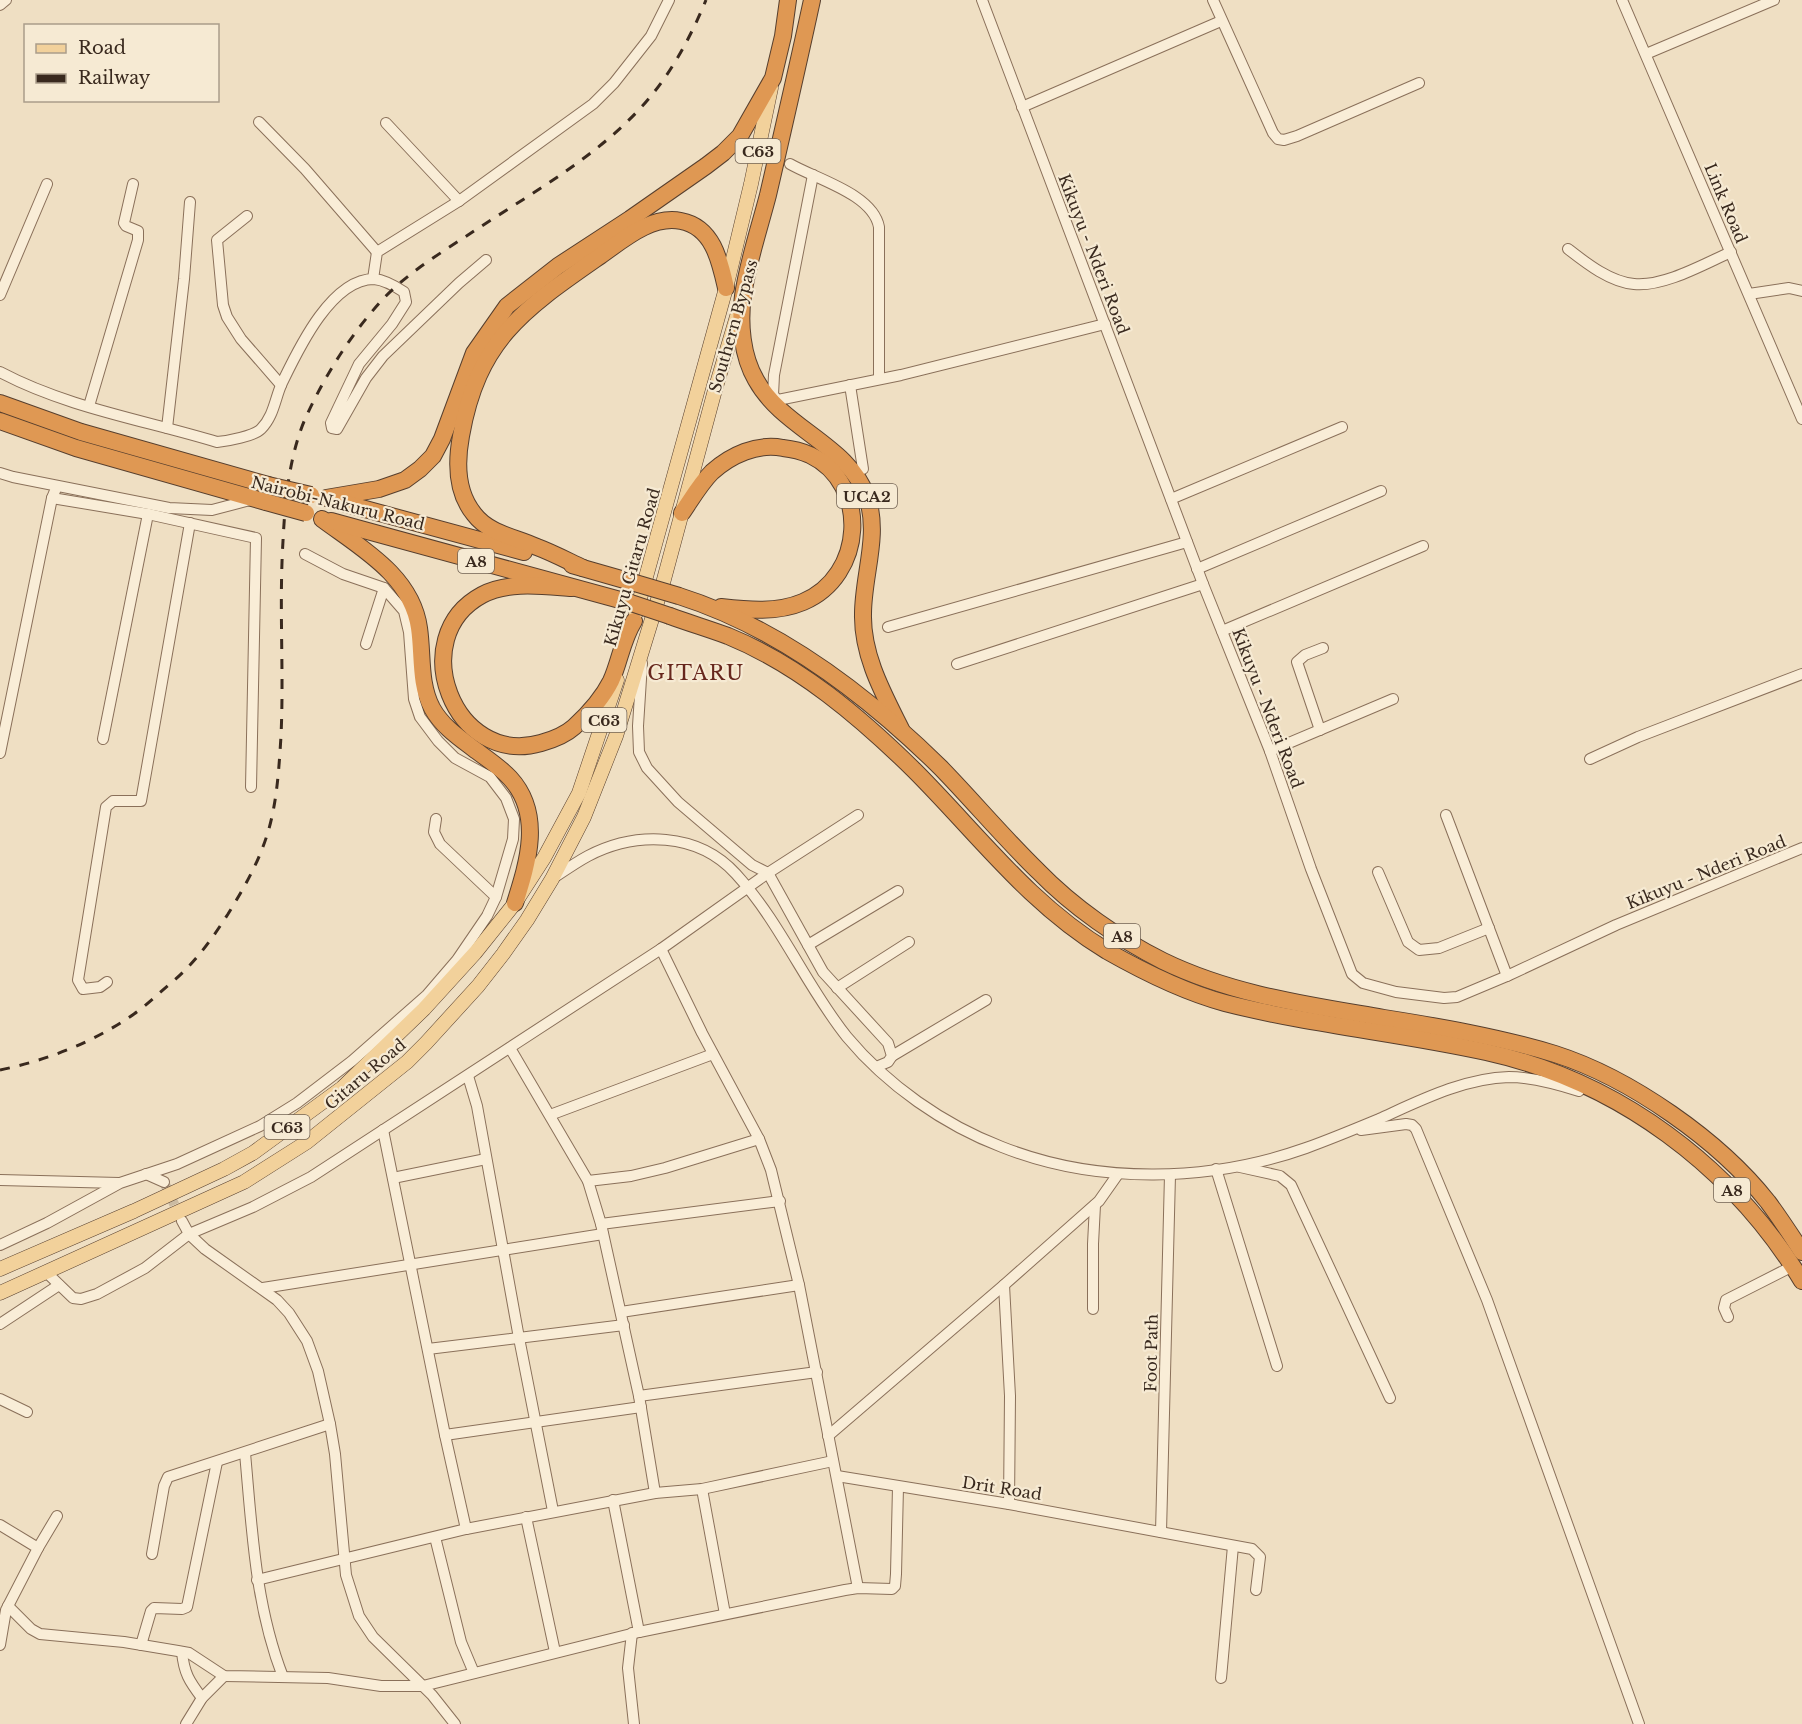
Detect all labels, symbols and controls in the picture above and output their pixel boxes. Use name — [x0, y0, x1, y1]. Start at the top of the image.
legend — [24, 24, 219, 102]
text: Road — [78, 37, 126, 59]
text: Railway — [78, 67, 151, 89]
road number: C63 — [736, 139, 780, 163]
street label: Link Road — [1700, 160, 1752, 246]
street label: Kikuyu - Nderi Road — [1054, 171, 1134, 337]
street label: Southern Bypass — [704, 257, 762, 395]
street label: Nairobi-Nakuru Road — [249, 472, 427, 534]
road number: UCA2 — [837, 484, 897, 508]
street label: Kikuyu Gitaru Road — [600, 485, 664, 649]
road number: A8 — [458, 549, 494, 573]
street label: Kikuyu - Nderi Road — [1228, 625, 1308, 791]
district label: GITARU — [647, 661, 745, 685]
road number: C63 — [582, 708, 626, 732]
street label: Kikuyu - Nderi Road — [1623, 831, 1789, 913]
road number: A8 — [1104, 924, 1140, 948]
street label: Gitaru Road — [320, 1034, 410, 1114]
road number: C63 — [264, 1115, 310, 1139]
road number: A8 — [1714, 1178, 1750, 1202]
street label: Foot Path — [1140, 1314, 1162, 1392]
street label: Drit Road — [961, 1472, 1043, 1504]

